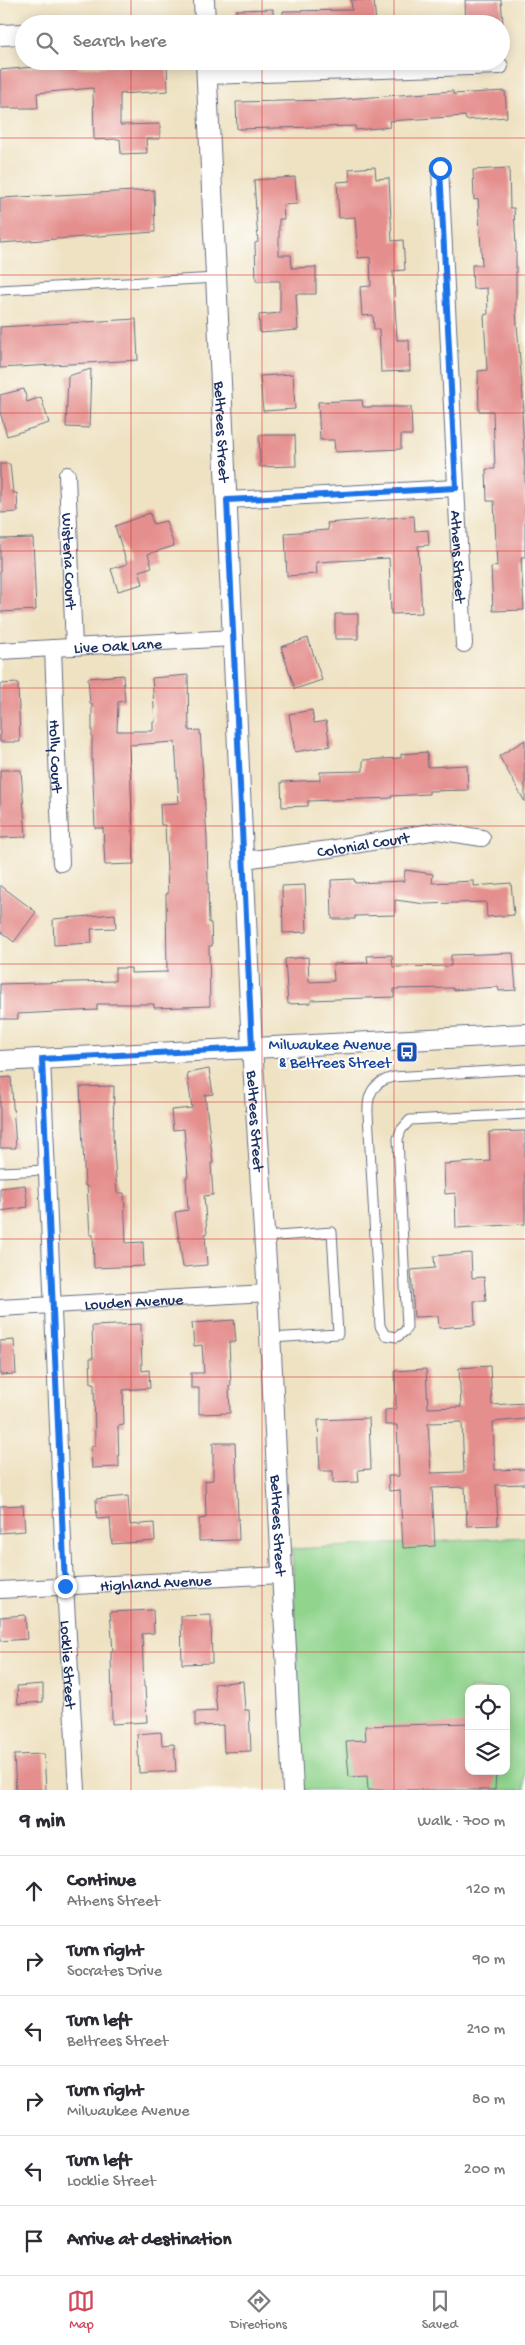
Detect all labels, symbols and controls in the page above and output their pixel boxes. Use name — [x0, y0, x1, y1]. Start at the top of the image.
search box — [15, 15, 510, 70]
icon: search — [33, 29, 61, 57]
text: Search here — [73, 31, 167, 54]
route start — [429, 157, 452, 180]
street label: Beltrees Street — [208, 380, 232, 484]
street label: Athens Street — [444, 510, 468, 605]
street label: Wisteria Court — [56, 513, 79, 611]
street label: Live Oak Lane — [73, 636, 163, 660]
street label: Holly Court — [43, 719, 64, 794]
street label: Colonial Court — [316, 830, 412, 864]
place label: Milwaukee Avenue & Beltrees Street — [269, 1037, 392, 1074]
bus stop icon: Milwaukee Avenue & Beltrees Street — [395, 1040, 419, 1064]
street label: Beltrees Street — [240, 1069, 266, 1174]
street label: Louden Avenue — [84, 1292, 185, 1316]
street label: Beltrees Street — [264, 1473, 288, 1578]
street label: Highland Avenue — [100, 1573, 213, 1598]
route end — [54, 1575, 77, 1598]
street label: Locklie Street — [54, 1620, 78, 1711]
map controls — [465, 1685, 510, 1775]
button: locate — [465, 1685, 510, 1730]
button: layers — [465, 1730, 510, 1775]
text: 9 min — [20, 1810, 65, 1835]
text: Walk · 700 m — [418, 1813, 505, 1832]
text: Continue — [67, 1870, 136, 1893]
icon: ahead — [20, 1877, 48, 1905]
text: 120 m — [466, 1881, 505, 1900]
text: Athens Street — [67, 1893, 160, 1912]
text: Turn right — [67, 1940, 143, 1963]
icon: right — [20, 1947, 48, 1975]
text: 90 m — [473, 1951, 505, 1970]
text: Socrates Drive — [67, 1963, 162, 1982]
text: Turn left — [67, 2010, 131, 2033]
icon: left — [20, 2017, 48, 2045]
text: 210 m — [466, 2021, 505, 2040]
text: Beltrees Street — [67, 2033, 168, 2052]
text: Turn right — [67, 2080, 143, 2103]
icon: right — [20, 2087, 48, 2115]
text: 80 m — [472, 2091, 505, 2110]
text: Milwaukee Avenue — [67, 2103, 189, 2122]
text: Turn left — [67, 2150, 131, 2173]
icon: left — [20, 2157, 48, 2185]
text: 200 m — [464, 2161, 505, 2180]
text: Locklie Street — [67, 2173, 155, 2192]
icon: arrive — [20, 2227, 48, 2255]
text: Arrive at destination — [67, 2229, 231, 2252]
tab: Map — [67, 2287, 95, 2334]
tab: Directions — [230, 2287, 287, 2334]
tab: Saved — [422, 2287, 458, 2334]

